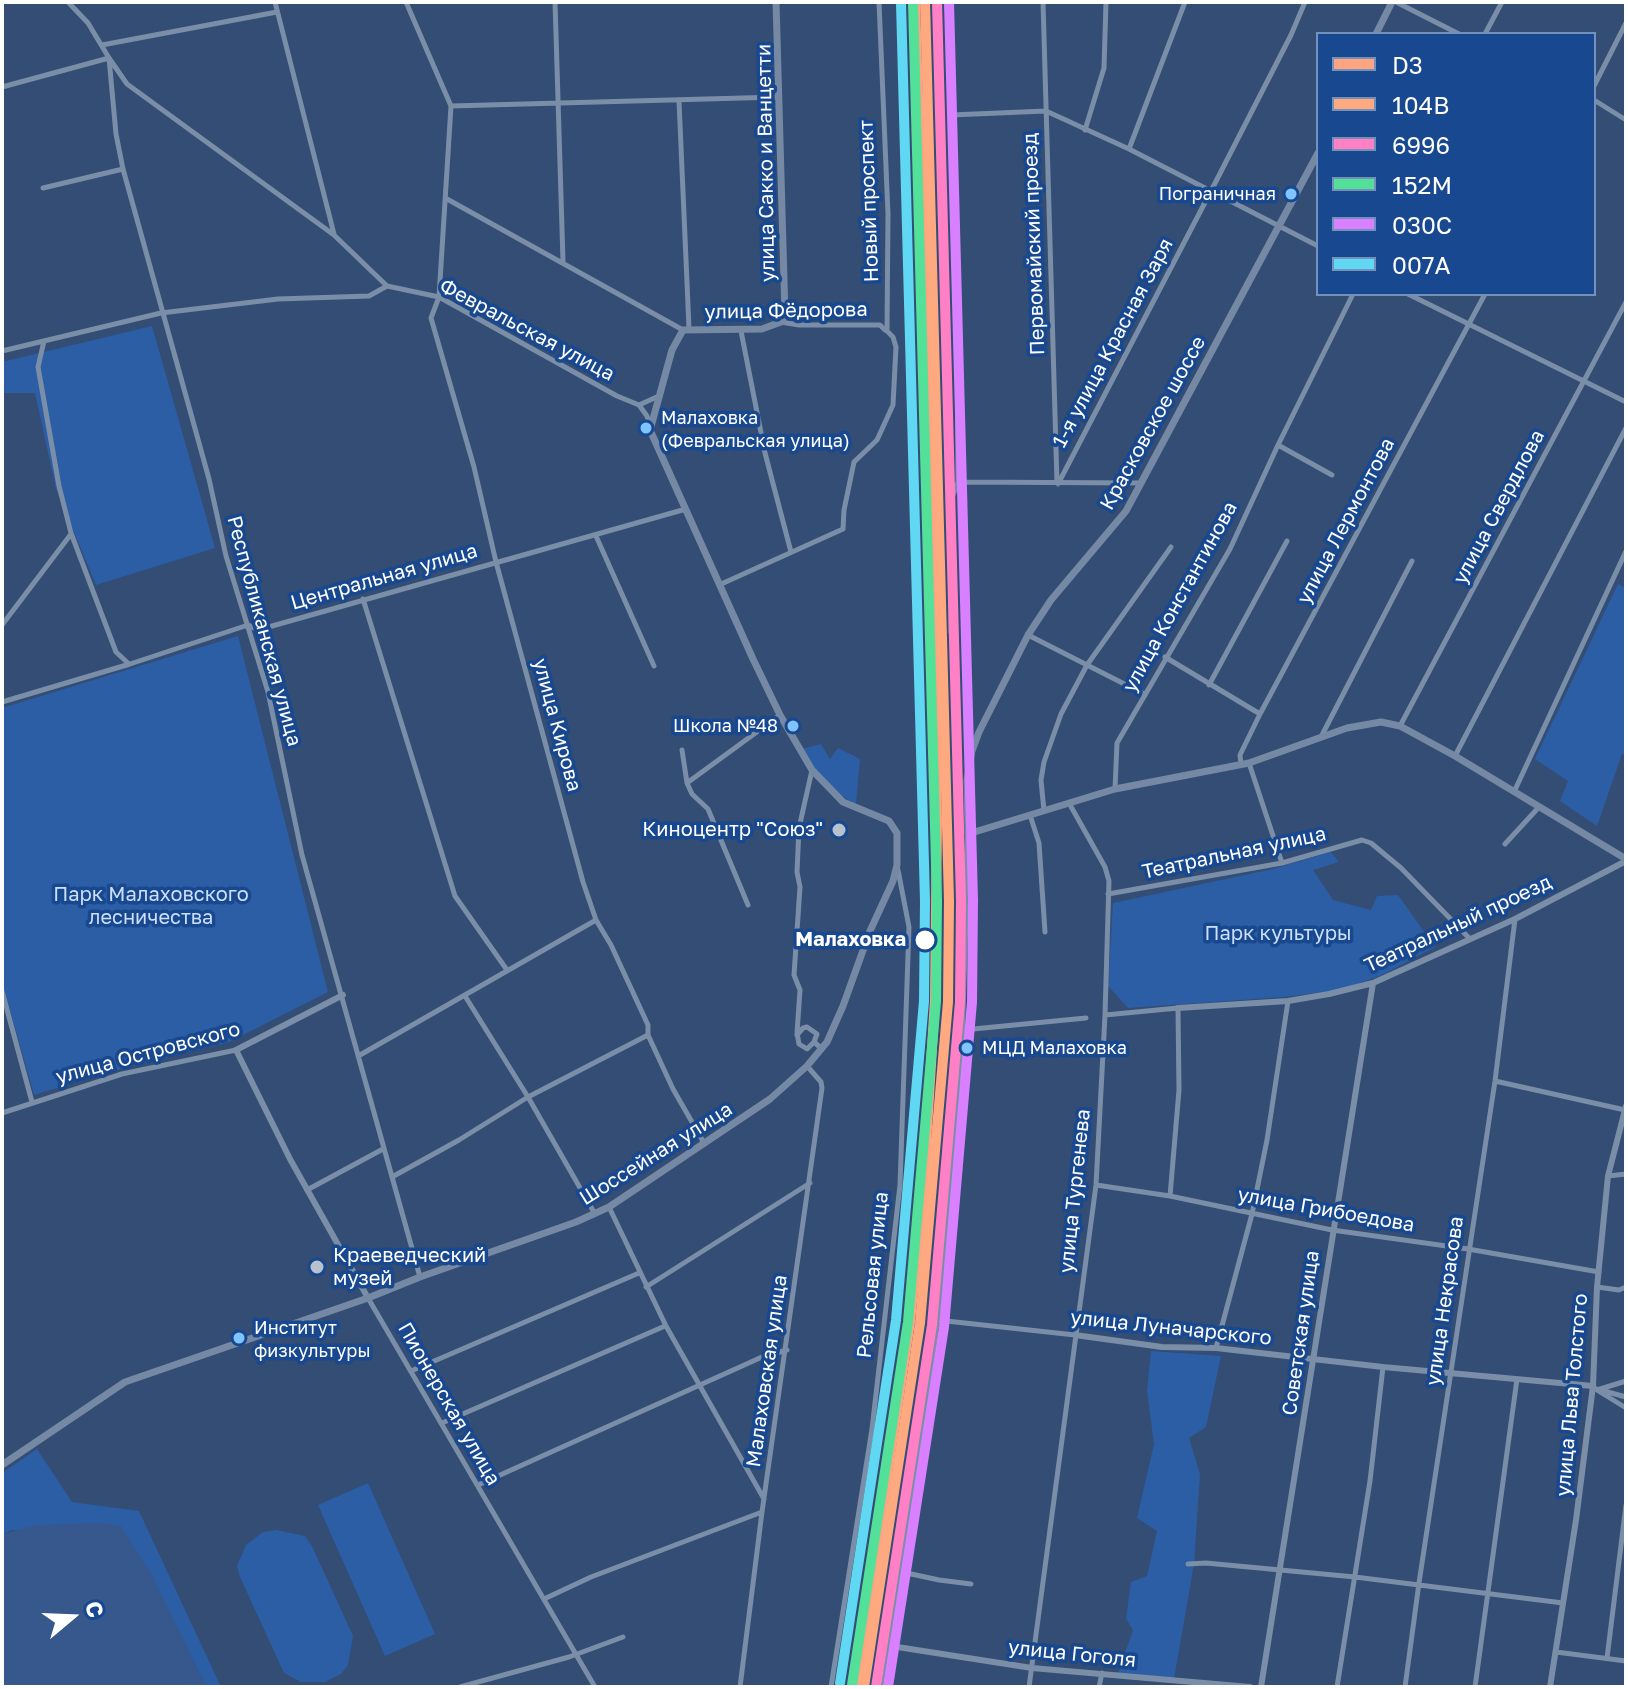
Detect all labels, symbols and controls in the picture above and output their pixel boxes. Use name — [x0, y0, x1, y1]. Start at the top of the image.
legend — [1316, 32, 1596, 296]
street label: улица Сакко и Ванцетти — [752, 44, 780, 282]
text: D3 — [1392, 50, 1423, 79]
text: 104В — [1392, 90, 1449, 119]
street label: Новый проспект — [854, 119, 884, 283]
text: 6996 — [1392, 130, 1450, 159]
street label: Первомайский проезд — [1018, 132, 1050, 356]
text: 152М — [1392, 170, 1452, 199]
place label: Пограничная — [1159, 183, 1276, 205]
marker: Пограничная — [1283, 186, 1299, 202]
text: 030C — [1392, 210, 1452, 239]
street label: 1-я улица Красная Заря — [1048, 234, 1178, 452]
text: 007А — [1392, 250, 1451, 279]
street label: Февральская улица — [435, 274, 619, 386]
street label: улица Фёдорова — [704, 298, 868, 324]
street label: Красковское шоссе — [1095, 332, 1211, 514]
place label: Малаховка (Февральская улица) — [661, 407, 850, 450]
marker: Малаховка (Февральская улица) — [638, 420, 654, 436]
street label: улица Свердлова — [1448, 426, 1550, 588]
street label: улица Лермонтова — [1292, 434, 1400, 608]
street label: улица Константинова — [1118, 498, 1242, 696]
street label: Республиканская улица — [222, 513, 306, 749]
street label: Центральная улица — [288, 539, 480, 615]
street label: улица Кирова — [528, 656, 586, 794]
place label: Школа №48 — [673, 715, 778, 737]
marker: Школа №48 — [785, 718, 801, 734]
place label: Киноцентр "Союз" — [642, 818, 823, 842]
marker: Киноцентр "Союз" — [830, 821, 848, 839]
street label: Театральная улица — [1140, 822, 1328, 884]
street label: Театральный проезд — [1361, 870, 1555, 978]
park label: Парк Малаховского лесничества — [53, 883, 249, 930]
park label: Парк культуры — [1204, 922, 1352, 946]
place label: Малаховка — [795, 928, 906, 952]
marker: Малаховка — [913, 928, 937, 952]
street label: улица Островского — [53, 1017, 243, 1089]
place label: МЦД Малаховка — [982, 1037, 1127, 1059]
marker: МЦД Малаховка — [959, 1040, 975, 1056]
street label: Шоссейная улица — [575, 1097, 737, 1211]
street label: улица Тургенева — [1054, 1108, 1096, 1274]
street label: улица Грибоедова — [1236, 1183, 1416, 1237]
street label: Рельсовая улица — [852, 1191, 894, 1359]
street label: улица Некрасова — [1421, 1215, 1469, 1387]
place label: Краеведческий музей — [333, 1244, 486, 1291]
street label: Советская улица — [1278, 1249, 1324, 1417]
marker: Краеведческий музей — [308, 1258, 326, 1276]
street label: Малаховская улица — [742, 1273, 792, 1469]
street label: улица Льва Толстого — [1551, 1293, 1593, 1497]
street label: улица Луначарского — [1069, 1305, 1273, 1351]
place label: Институт физкультуры — [254, 1317, 371, 1360]
street label: Пионерская улица — [393, 1318, 505, 1490]
marker: Институт физкультуры — [231, 1330, 247, 1346]
north arrow — [32, 1577, 112, 1657]
text: С — [80, 1597, 110, 1621]
street label: улица Гоголя — [1007, 1635, 1137, 1673]

